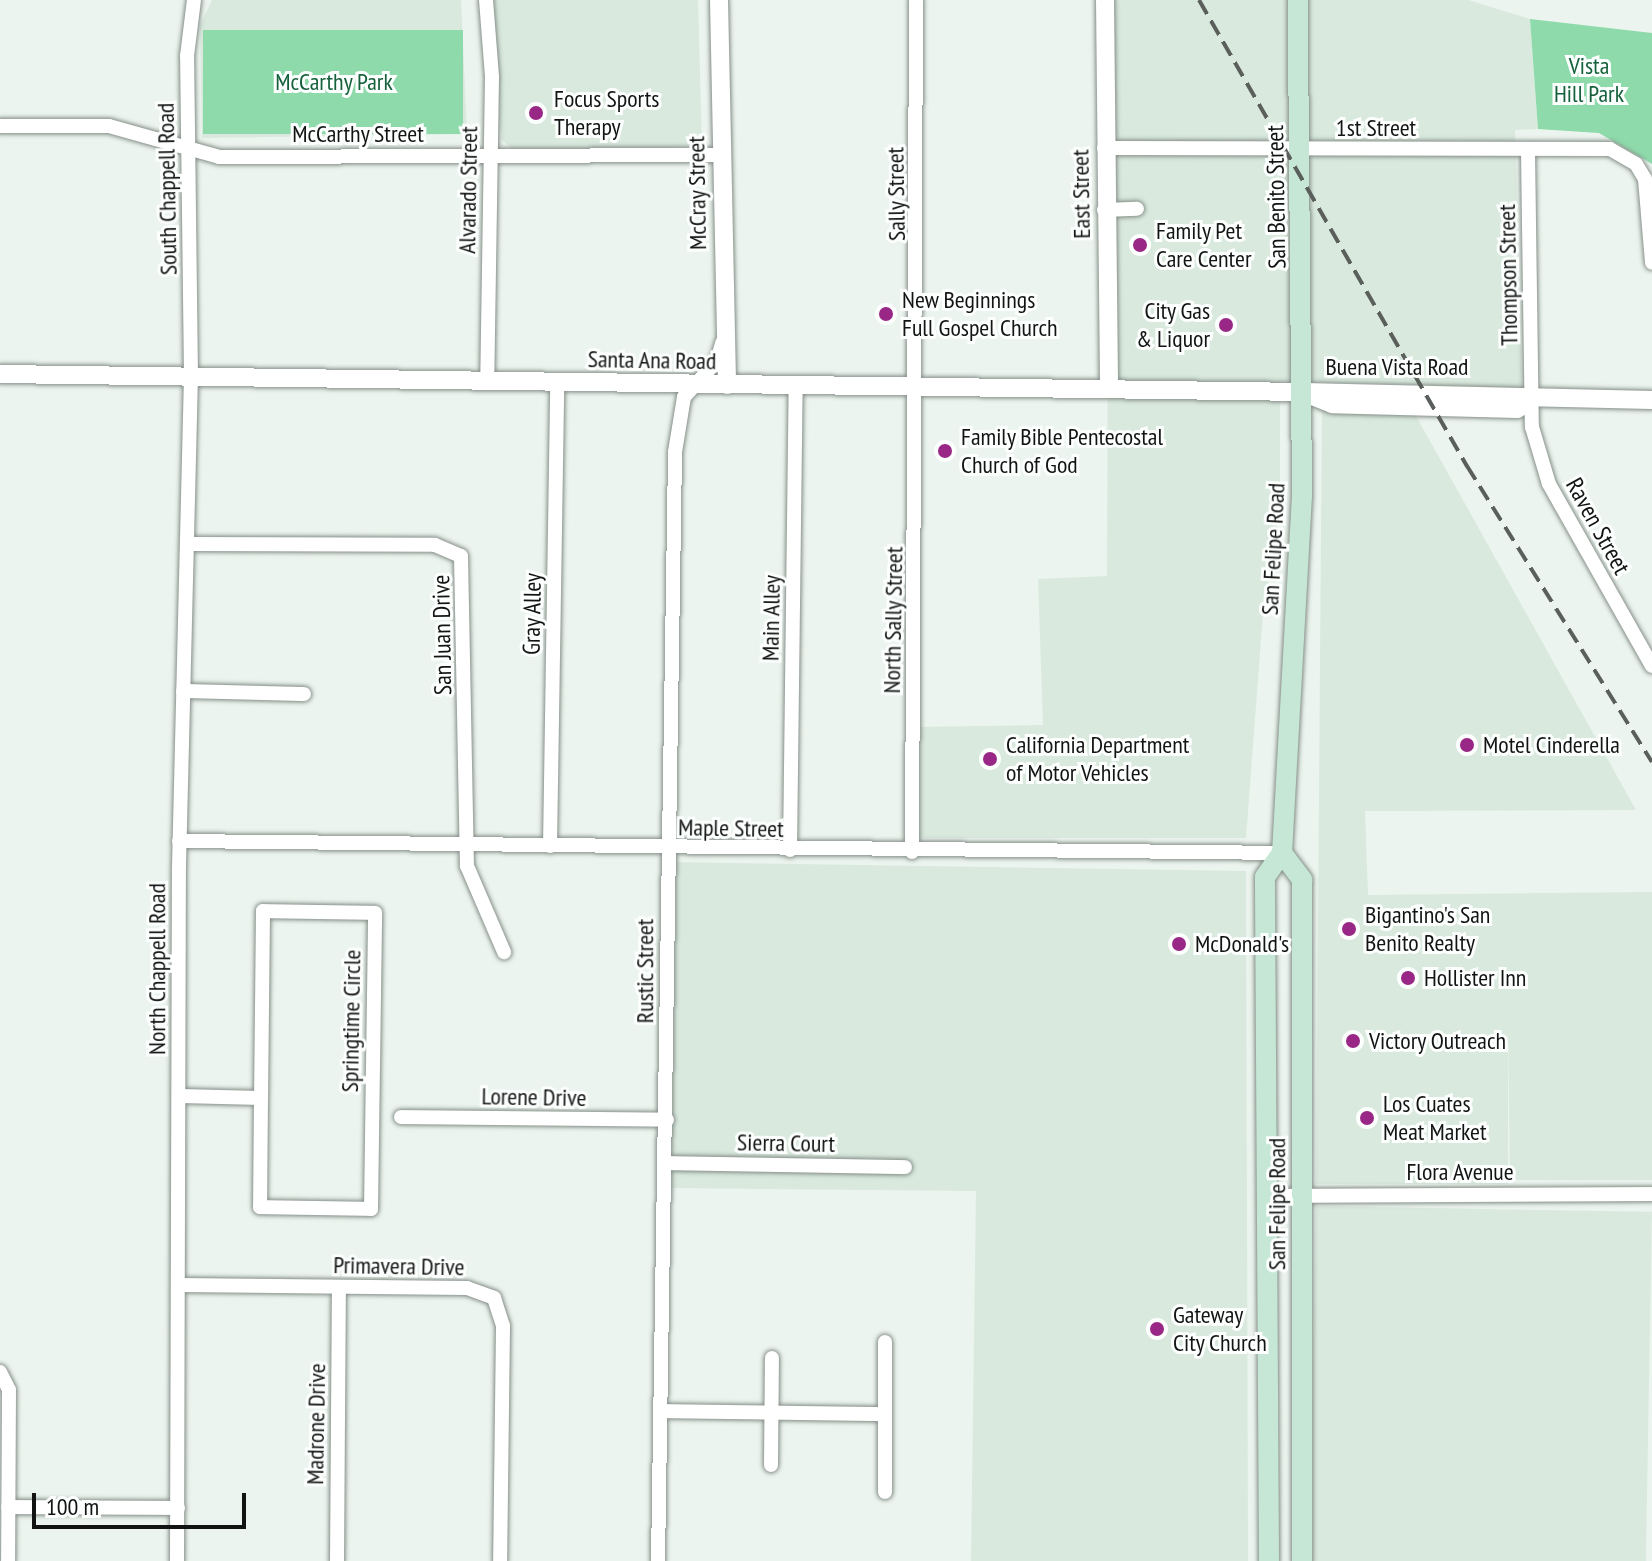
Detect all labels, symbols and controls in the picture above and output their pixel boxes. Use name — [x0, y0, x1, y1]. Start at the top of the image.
park label: Vista Hill Park — [1554, 52, 1624, 108]
park label: McCarthy Park — [275, 68, 393, 96]
place label: Focus Sports Therapy — [554, 85, 659, 141]
marker: Focus Sports Therapy — [525, 102, 547, 124]
street label: South Chappell Road — [151, 103, 183, 275]
street label: 1st Street — [1336, 114, 1416, 142]
street label: McCarthy Street — [292, 120, 424, 148]
street label: San Benito Street — [1260, 125, 1292, 269]
street label: Alvarado Street — [452, 126, 484, 254]
street label: McCray Street — [682, 136, 712, 250]
street label: Sally Street — [881, 146, 911, 242]
street label: East Street — [1066, 149, 1096, 239]
street label: Thompson Street — [1492, 204, 1524, 346]
place label: Family Pet Care Center — [1156, 217, 1252, 273]
marker: Family Pet Care Center — [1131, 236, 1149, 254]
place label: New Beginnings Full Gospel Church — [902, 286, 1058, 342]
place label: City Gas & Liquor — [1136, 297, 1210, 353]
marker: New Beginnings Full Gospel Church — [877, 305, 895, 323]
marker: City Gas & Liquor — [1217, 316, 1235, 334]
street label: Santa Ana Road — [587, 344, 717, 376]
street label: Buena Vista Road — [1325, 353, 1469, 381]
place label: Family Bible Pentecostal Church of God — [961, 423, 1164, 479]
marker: Family Bible Pentecostal Church of God — [936, 442, 954, 460]
street label: Raven Street — [1560, 473, 1636, 579]
street label: San Felipe Road — [1255, 482, 1291, 616]
street label: North Sally Street — [877, 546, 909, 694]
street label: Gray Alley — [517, 572, 547, 656]
street label: San Juan Drive — [427, 574, 457, 696]
street label: Main Alley — [756, 574, 786, 662]
place label: California Department of Motor Vehicles — [1006, 731, 1189, 787]
place label: Motel Cinderella — [1483, 731, 1620, 759]
marker: Motel Cinderella — [1458, 736, 1476, 754]
marker: California Department of Motor Vehicles — [981, 750, 999, 768]
street label: Maple Street — [678, 813, 784, 843]
street label: North Chappell Road — [143, 883, 171, 1055]
place label: Bigantino's San Benito Realty — [1365, 901, 1490, 957]
street label: Rustic Street — [631, 918, 659, 1024]
marker: Bigantino's San Benito Realty — [1340, 920, 1358, 938]
place label: McDonald's — [1195, 930, 1289, 958]
marker: McDonald's — [1170, 935, 1188, 953]
street label: Springtime Circle — [335, 949, 367, 1093]
place label: Hollister Inn — [1424, 964, 1526, 992]
marker: Hollister Inn — [1399, 969, 1417, 987]
place label: Victory Outreach — [1369, 1027, 1507, 1055]
marker: Victory Outreach — [1344, 1032, 1362, 1050]
street label: Lorene Drive — [481, 1082, 587, 1112]
place label: Los Cuates Meat Market — [1383, 1090, 1487, 1146]
marker: Los Cuates Meat Market — [1358, 1109, 1376, 1127]
street label: Sierra Court — [737, 1128, 835, 1158]
street label: San Felipe Road — [1263, 1138, 1291, 1270]
street label: Flora Avenue — [1406, 1158, 1514, 1186]
street label: Primavera Drive — [333, 1250, 465, 1282]
place label: Gateway City Church — [1173, 1301, 1267, 1357]
marker: Gateway City Church — [1148, 1320, 1166, 1338]
street label: Madrone Drive — [301, 1363, 331, 1485]
scale bar — [36, 1477, 250, 1527]
text: 100 m — [46, 1491, 99, 1522]

